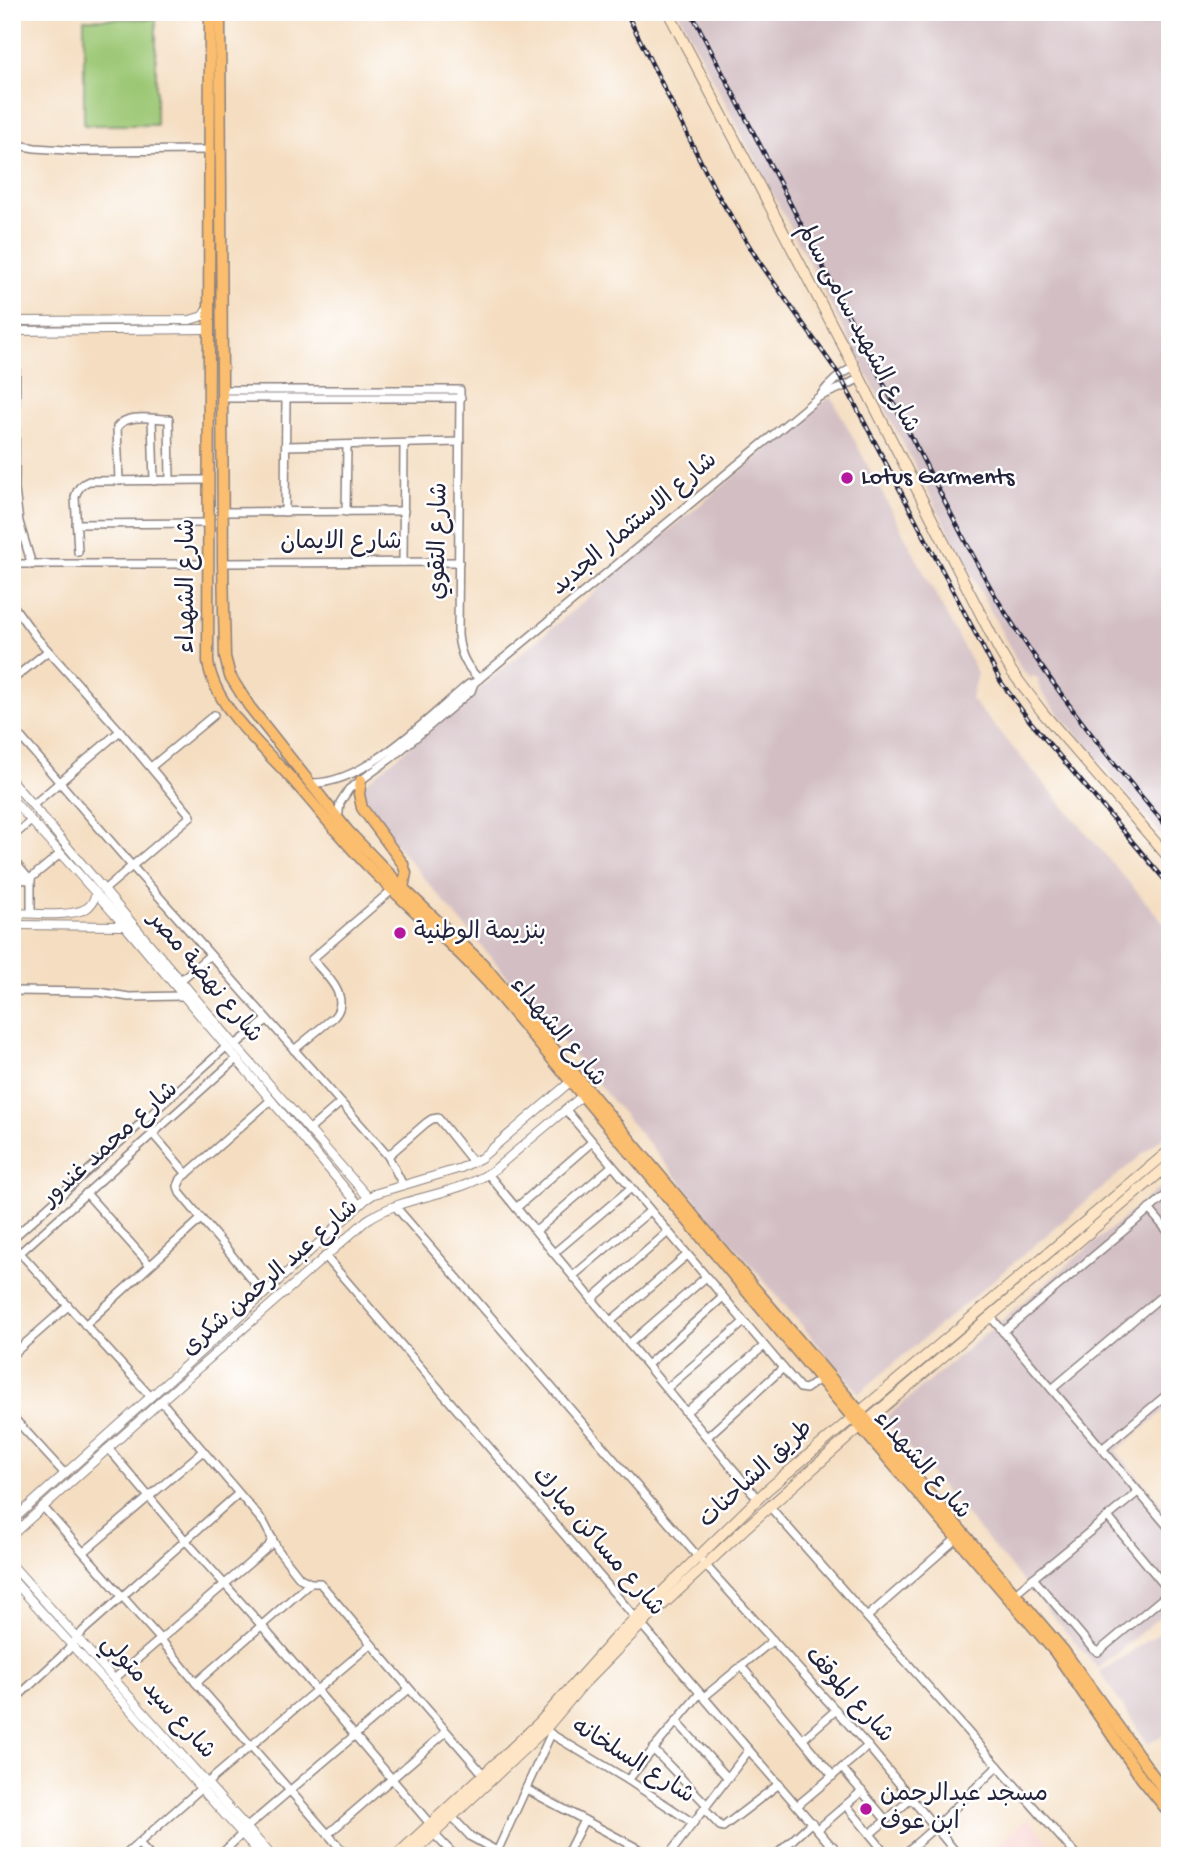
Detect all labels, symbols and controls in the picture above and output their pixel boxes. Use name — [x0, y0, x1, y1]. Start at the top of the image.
street label: شارع الشهيد سامى سالم — [790, 219, 924, 439]
street label: شارع الاستثمار الجديد — [546, 447, 724, 603]
place label: Lotus Garments — [861, 464, 1015, 493]
marker: Lotus Garments — [839, 470, 855, 486]
street label: شارع التقوي — [424, 482, 456, 600]
street label: شارع الشهداء — [174, 519, 203, 653]
street label: شارع الايمان — [280, 529, 402, 558]
street label: شارع نهضة مصر — [139, 905, 268, 1050]
place label: بنزيمة الوطنية — [414, 919, 546, 948]
marker: بنزيمة الوطنية — [392, 925, 408, 941]
street label: شارع الشهداء — [503, 972, 611, 1094]
street label: شارع محمد غندور — [35, 1076, 185, 1215]
street label: شارع عبد الرحمن شكرى — [177, 1194, 365, 1364]
street label: شارع الشهداء — [866, 1406, 976, 1526]
street label: طريق الشاحنات — [694, 1415, 820, 1535]
street label: شارع مساكن مبارك — [524, 1463, 670, 1623]
street label: شارع سيد متولي — [91, 1630, 220, 1768]
street label: شارع الموقف — [797, 1642, 899, 1750]
street label: شارع السلخانه — [565, 1713, 699, 1811]
place label: مسجد عبدالرحمن ابن عوف — [880, 1781, 1048, 1838]
marker: مسجد عبدالرحمن ابن عوف — [858, 1801, 874, 1817]

